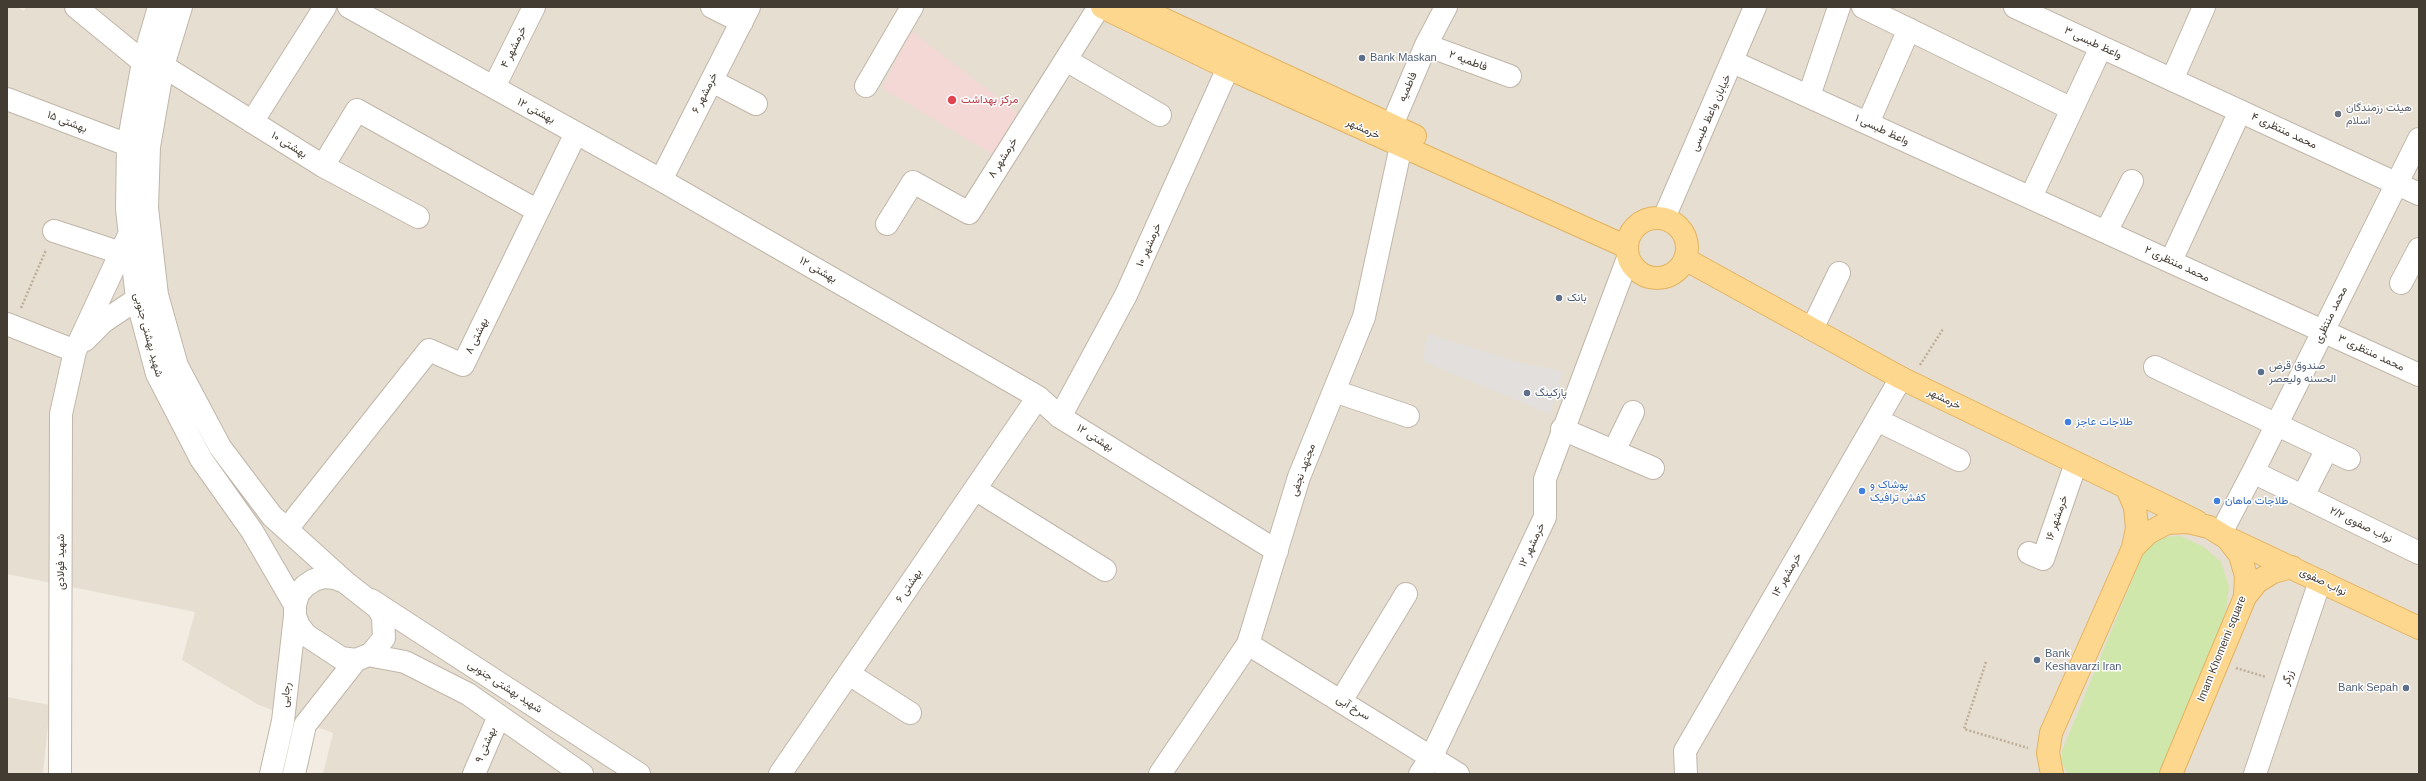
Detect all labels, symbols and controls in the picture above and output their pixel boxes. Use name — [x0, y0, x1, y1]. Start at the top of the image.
street label: خرمشهر ۴ — [498, 24, 530, 70]
street label: واعظ طبسی ۳ — [2062, 24, 2124, 62]
street label: فاطمیه ۲ — [1447, 48, 1489, 74]
place label: Bank Maskan — [1370, 51, 1437, 65]
marker: Bank Maskan — [1357, 53, 1367, 63]
street label: خرمشهر ۶ — [689, 70, 721, 116]
street label: فاطمیه — [1396, 70, 1420, 104]
street label: خیابان واعظ طبسی — [1688, 72, 1734, 154]
place label: مرکز بهداشت — [961, 93, 1018, 107]
marker: مرکز بهداشت — [946, 94, 958, 106]
street label: بهشتی ۱۲ — [515, 95, 557, 127]
place label: هیئت رزمندگان اسلام — [2346, 101, 2412, 127]
street label: بهشتی ۱۵ — [45, 108, 89, 136]
marker: هیئت رزمندگان اسلام — [2333, 109, 2343, 119]
street label: محمد منتظری ۴ — [2249, 110, 2319, 152]
street label: واعظ طبسی ۱ — [1853, 112, 1911, 148]
street label: خرمشهر — [1344, 116, 1382, 142]
street label: بهشتی ۱۰ — [269, 129, 309, 161]
street label: خرمشهر ۸ — [985, 135, 1021, 181]
street label: خرمشهر ۱۰ — [1134, 221, 1164, 269]
street label: محمد منتظری ۲ — [2142, 243, 2212, 285]
street label: بهشتی ۱۲ — [797, 254, 839, 286]
street label: محمد منتظری — [2312, 284, 2350, 346]
street label: شهید بهشتی جنوبی — [130, 291, 166, 379]
place label: بانک — [1567, 291, 1587, 305]
marker: بانک — [1554, 293, 1564, 303]
street label: بهشتی ۸ — [463, 316, 491, 356]
street label: محمد منتظری ۳ — [2336, 332, 2406, 374]
place label: صندوق قرض الحسنه ولیعصر — [2269, 359, 2336, 385]
marker: صندوق قرض الحسنه ولیعصر — [2256, 367, 2266, 377]
street label: خرمشهر — [1925, 385, 1963, 413]
place label: پارکینگ — [1535, 386, 1567, 400]
marker: پارکینگ — [1522, 388, 1532, 398]
place label: طلاجات عاجز — [2076, 415, 2133, 429]
marker: طلاجات عاجز — [2063, 417, 2073, 427]
street label: بهشتی ۱۲ — [1074, 422, 1116, 454]
street label: مجتهد نجفی — [1287, 442, 1319, 498]
place label: پوشاک و کفش ترافیک — [1870, 478, 1926, 504]
marker: پوشاک و کفش ترافیک — [1857, 486, 1867, 496]
street label: خرمشهر ۱۶ — [2043, 494, 2071, 542]
place label: طلاجات ماهان — [2225, 494, 2288, 508]
marker: طلاجات ماهان — [2212, 496, 2222, 506]
street label: نواب صفوی ۲/۲ — [2327, 504, 2395, 546]
street label: خرمشهر ۱۲ — [1516, 521, 1548, 569]
street label: شهید فولادی — [54, 534, 68, 590]
street label: خرمشهر ۱۴ — [1769, 551, 1805, 599]
street label: نواب صفوی — [2297, 565, 2349, 599]
street label: بهشتی ۶ — [893, 567, 925, 605]
street label: Imam Khomeini square — [2195, 594, 2249, 704]
place label: Bank Keshavarzi Iran — [2045, 647, 2121, 673]
marker: Bank Keshavarzi Iran — [2032, 655, 2042, 665]
street label: شهید بهشتی جنوبی — [465, 658, 545, 716]
street label: زرگر — [2279, 669, 2297, 687]
place label: Bank Sepah — [2338, 681, 2398, 695]
street label: رجایی — [278, 682, 294, 708]
marker: Bank Sepah — [2401, 683, 2411, 693]
street label: سرخ آبی — [1334, 693, 1372, 723]
street label: بهشتی ۹ — [473, 725, 499, 765]

